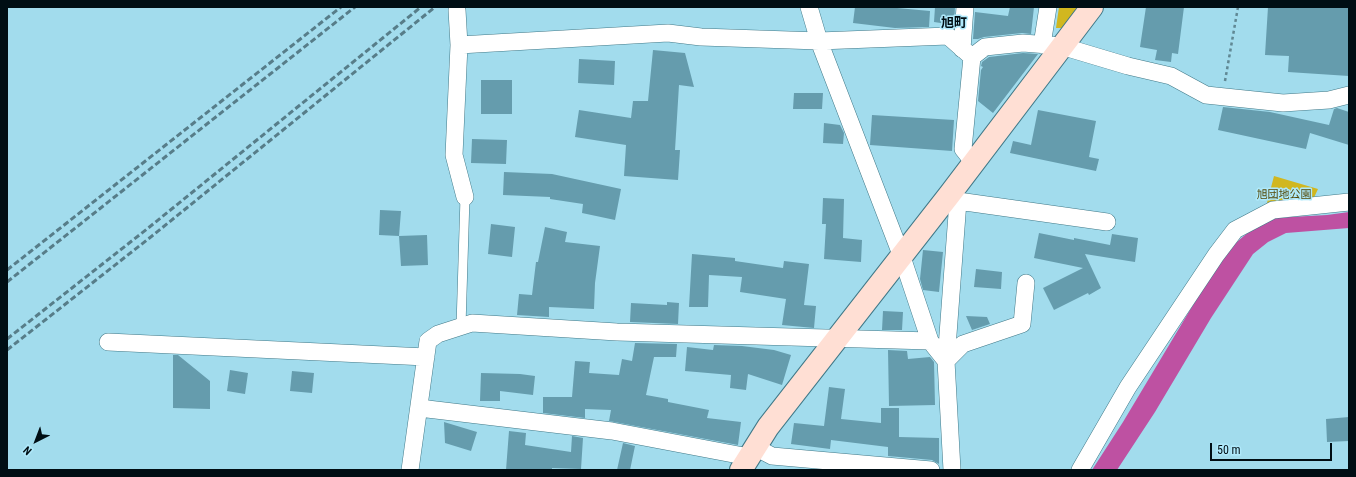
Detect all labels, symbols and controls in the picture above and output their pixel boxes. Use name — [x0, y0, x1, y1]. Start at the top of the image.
district label: 旭町 — [941, 16, 967, 32]
park label: 旭団地公園 — [1257, 188, 1311, 202]
north arrow — [16, 421, 56, 461]
scale bar — [1212, 435, 1334, 461]
text: N — [21, 443, 34, 457]
text: 50 m — [1217, 443, 1241, 457]

